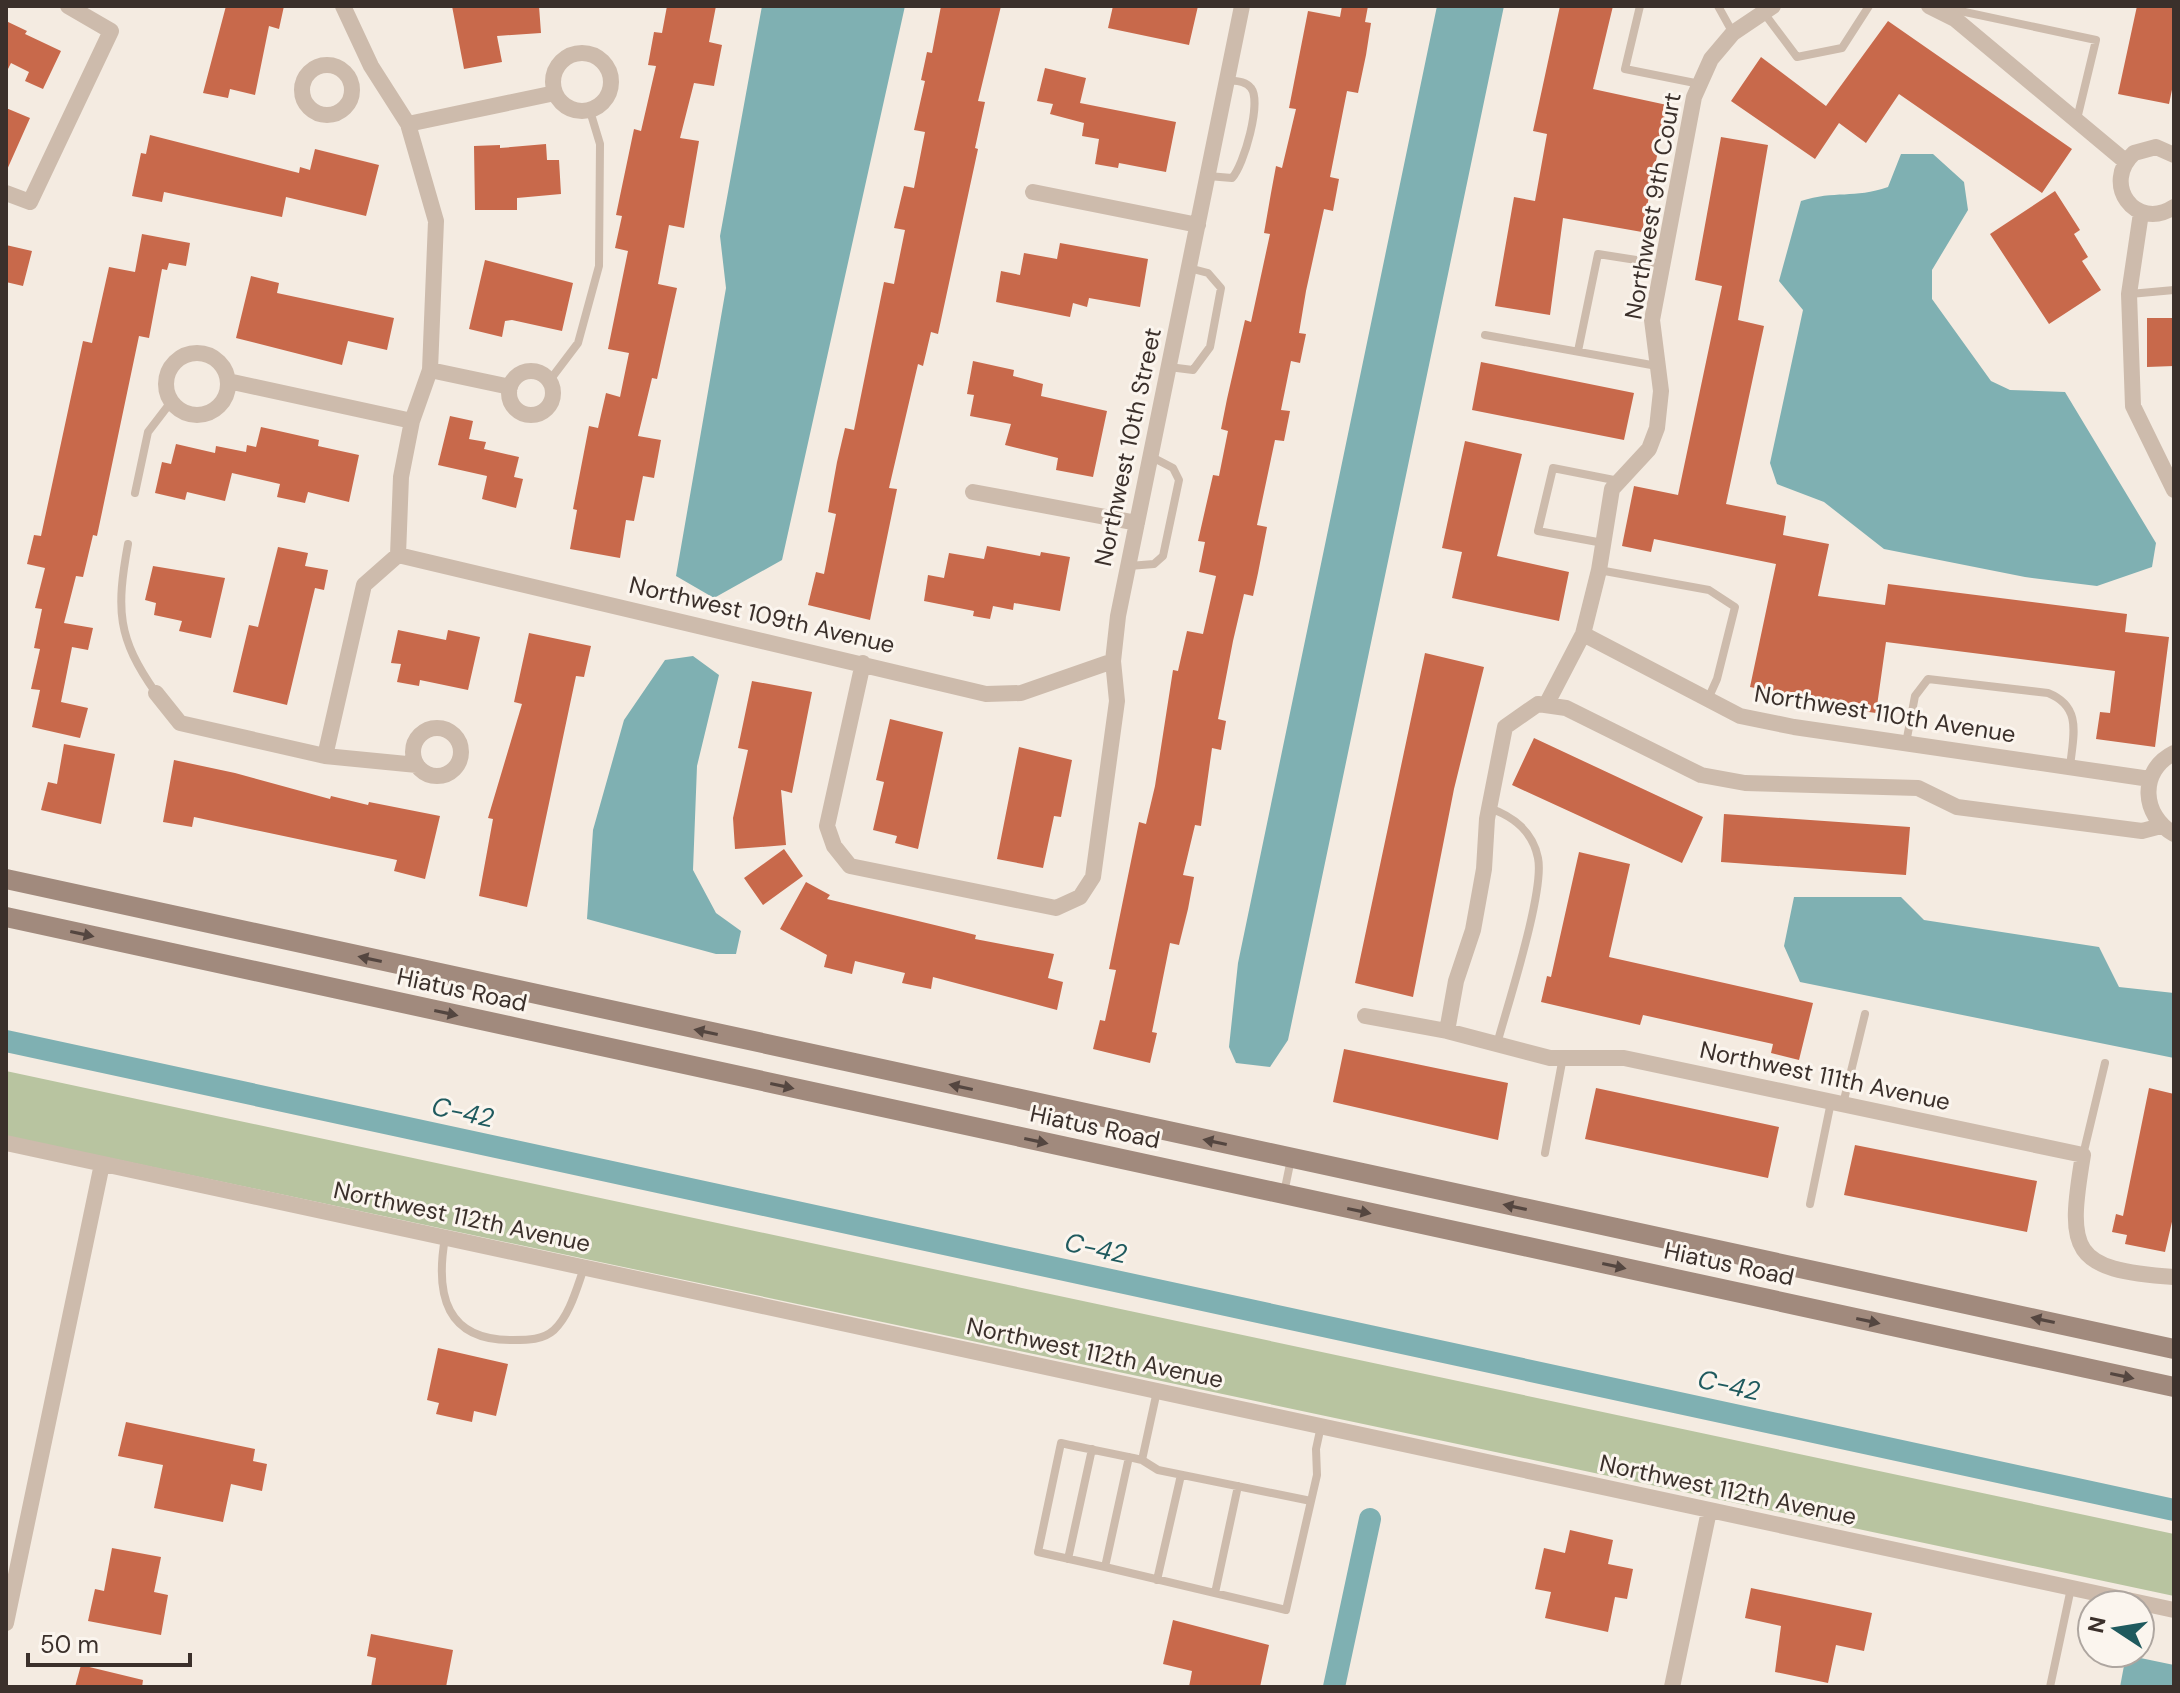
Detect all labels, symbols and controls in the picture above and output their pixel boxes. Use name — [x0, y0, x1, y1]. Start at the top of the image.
street label: Northwest 9th Court — [1617, 90, 1688, 322]
street label: Northwest 10th Street — [1087, 325, 1168, 569]
street label: Northwest 109th Avenue — [626, 569, 898, 660]
street label: Northwest 110th Avenue — [1752, 678, 2018, 749]
one-way arrow — [70, 928, 95, 941]
one-way arrow — [358, 952, 383, 965]
street label: Hiatus Road — [394, 961, 530, 1018]
one-way arrow — [433, 1007, 458, 1020]
one-way arrow — [694, 1025, 719, 1038]
street label: Northwest 111th Avenue — [1697, 1034, 1953, 1117]
one-way arrow — [769, 1080, 794, 1093]
one-way arrow — [948, 1080, 973, 1093]
water label: C-42 — [429, 1089, 497, 1135]
street label: Hiatus Road — [1027, 1098, 1163, 1155]
one-way arrow — [1024, 1135, 1049, 1148]
one-way arrow — [1202, 1135, 1227, 1148]
street label: Northwest 112th Avenue — [331, 1174, 593, 1259]
one-way arrow — [1502, 1200, 1527, 1213]
one-way arrow — [1347, 1205, 1372, 1218]
water label: C-42 — [1062, 1225, 1130, 1271]
street label: Hiatus Road — [1661, 1235, 1797, 1292]
one-way arrow — [1601, 1260, 1626, 1273]
street label: Northwest 112th Avenue — [964, 1310, 1226, 1395]
one-way arrow — [2030, 1314, 2055, 1326]
one-way arrow — [1855, 1315, 1880, 1328]
water label: C-42 — [1695, 1362, 1763, 1408]
one-way arrow — [2110, 1370, 2135, 1383]
street label: Northwest 112th Avenue — [1597, 1447, 1859, 1532]
north arrow — [2076, 1589, 2156, 1669]
text: N — [2081, 1614, 2113, 1636]
scale bar — [28, 1617, 190, 1667]
text: 50 m — [40, 1629, 99, 1660]

